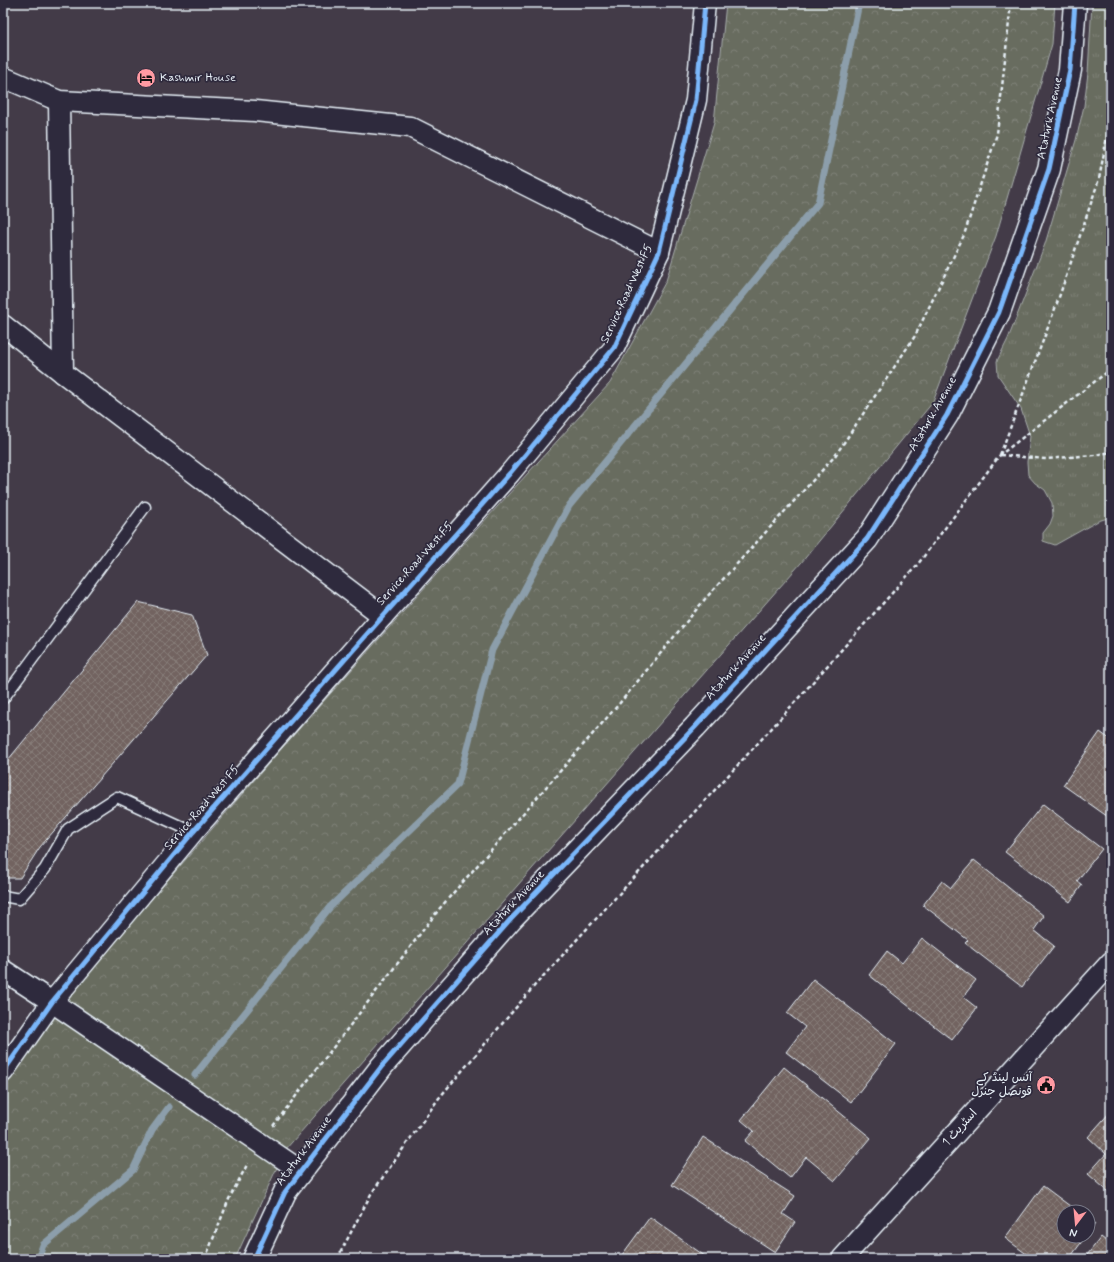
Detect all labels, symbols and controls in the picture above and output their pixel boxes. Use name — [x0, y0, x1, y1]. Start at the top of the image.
hotel icon: Kashmir House — [135, 67, 157, 89]
place label: Kashmir House — [160, 70, 236, 86]
street label: Ataturk Avenue — [1033, 75, 1067, 161]
street label: Service Road West F5 — [597, 242, 657, 346]
street label: Ataturk Avenue — [905, 374, 961, 454]
street label: Service Road West F5 — [373, 519, 457, 609]
street label: Ataturk Avenue — [702, 630, 770, 704]
street label: Service Road West F5 — [161, 762, 243, 854]
street label: Ataturk Avenue — [480, 867, 549, 939]
place label: آئس لینڈ کے قونصل جنرل — [971, 1070, 1033, 1100]
public building icon: آئس لینڈ کے قونصل جنرل — [1035, 1074, 1057, 1096]
street label: اسٹریٹ 1 — [939, 1106, 981, 1150]
street label: Ataturk Avenue — [272, 1113, 336, 1189]
north arrow — [1056, 1204, 1096, 1244]
text: N — [1068, 1225, 1079, 1240]

